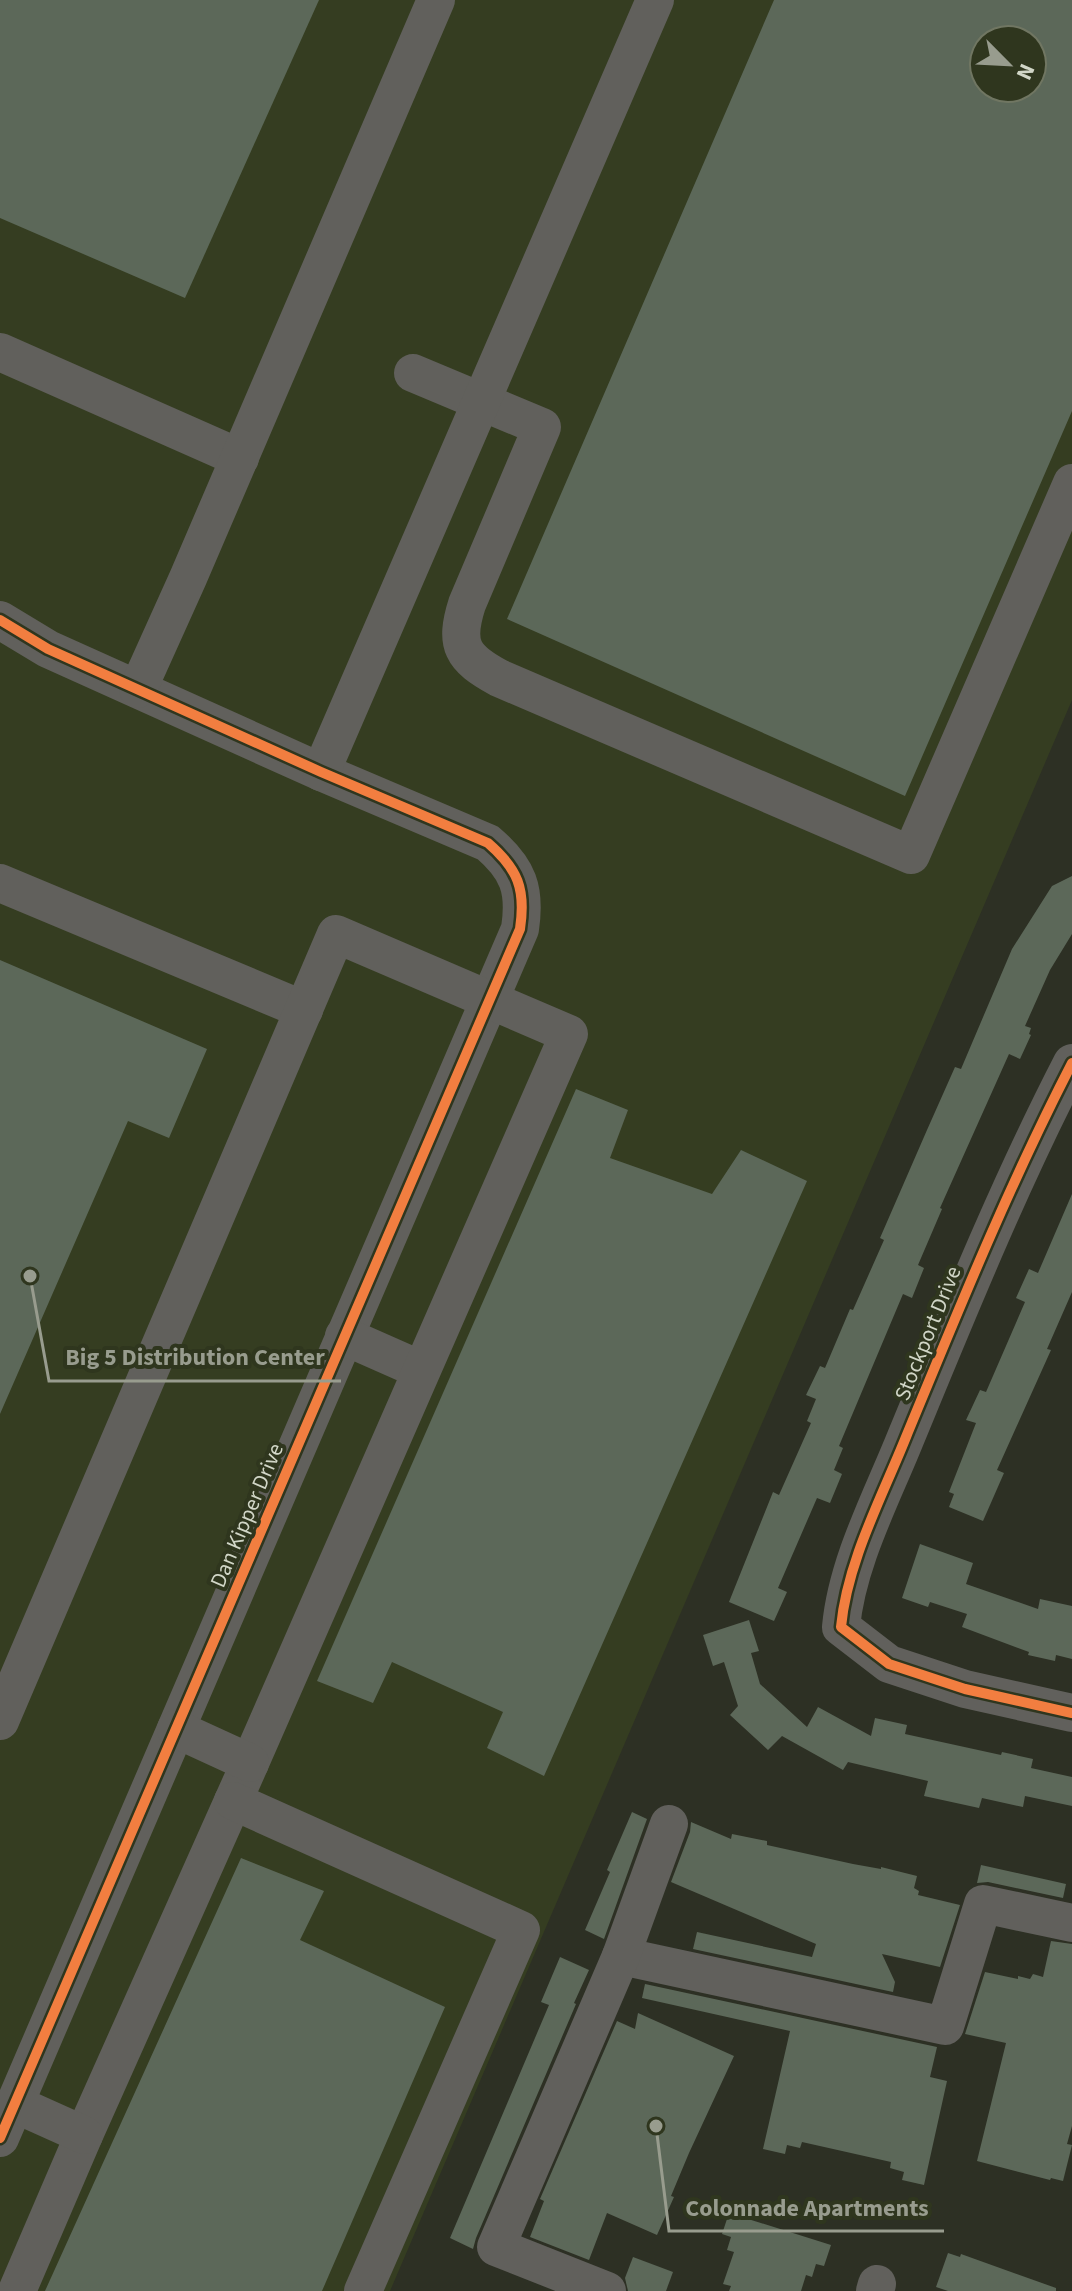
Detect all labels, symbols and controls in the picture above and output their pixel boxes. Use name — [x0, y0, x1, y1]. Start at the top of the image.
north arrow — [968, 24, 1048, 104]
text: N — [1008, 59, 1043, 85]
street label: Stockport Drive — [886, 1261, 969, 1405]
callout: Big 5 Distribution Center — [49, 1333, 341, 1381]
text: Big 5 Distribution Center — [65, 1340, 325, 1375]
street label: Dan Kipper Drive — [202, 1438, 292, 1593]
callout: Colonnade Apartments — [669, 2183, 944, 2231]
text: Colonnade Apartments — [685, 2191, 929, 2226]

